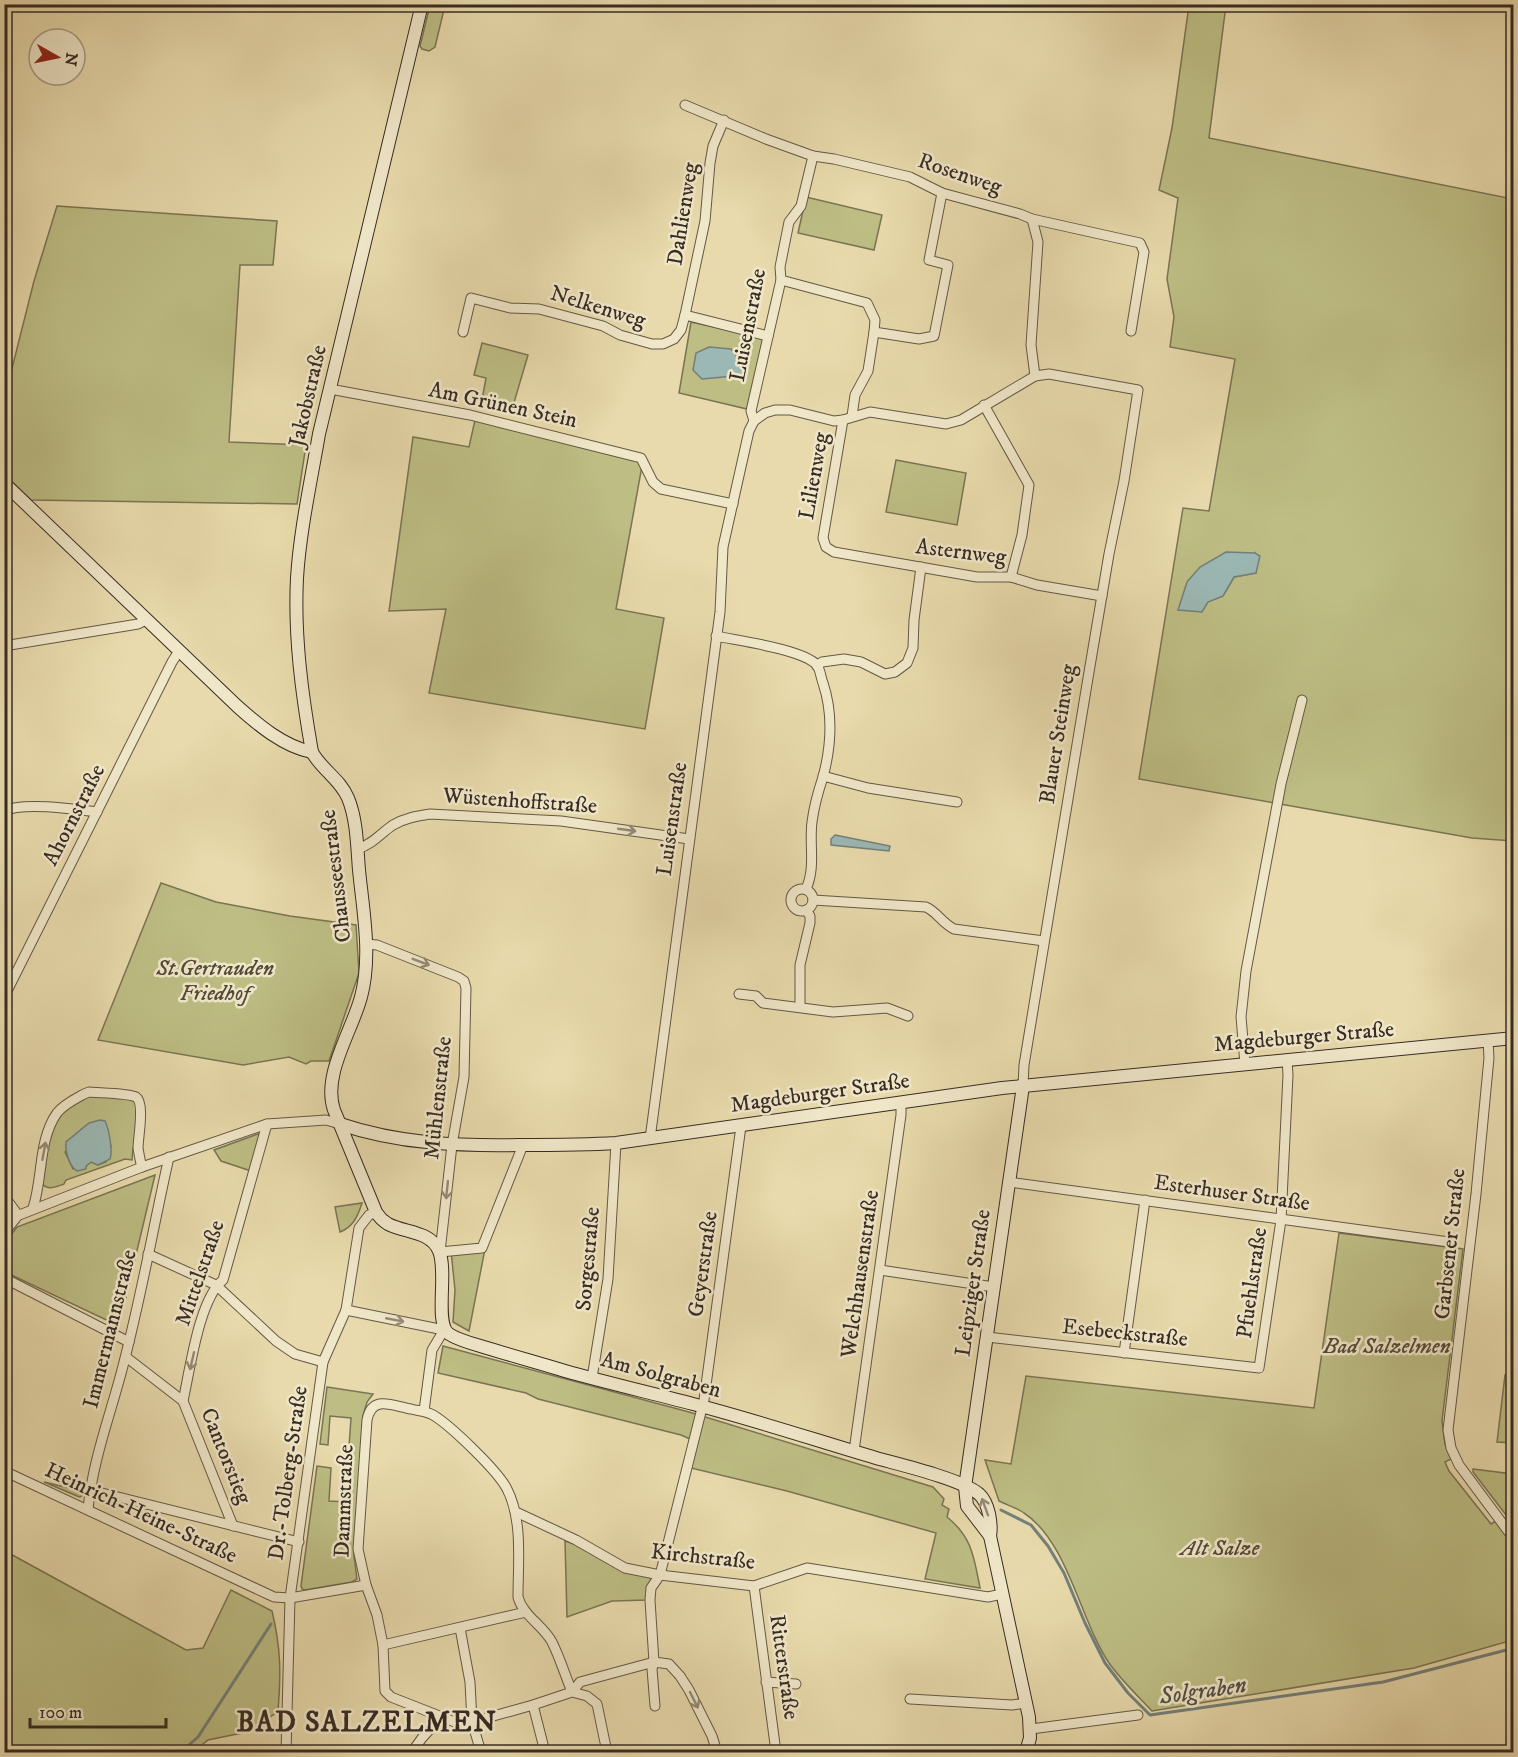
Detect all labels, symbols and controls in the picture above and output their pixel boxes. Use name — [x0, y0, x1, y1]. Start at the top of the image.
north arrow — [27, 27, 87, 87]
text: N — [60, 51, 82, 67]
street label: Rosenweg — [914, 147, 1006, 201]
street label: Dahlienweg — [662, 160, 705, 267]
street label: Luisenstraße — [724, 266, 772, 384]
street label: Nelkenweg — [547, 280, 649, 334]
street label: Jakobstraße — [283, 342, 333, 452]
street label: Am Grünen Stein — [426, 376, 580, 434]
street label: Lilienweg — [793, 430, 835, 522]
street label: Asternweg — [914, 533, 1008, 571]
street label: Blauer Steinweg — [1034, 662, 1082, 806]
street label: Ahornstraße — [37, 760, 111, 870]
street label: Luisenstraße — [651, 760, 693, 878]
street label: Wüstenhoffstraße — [441, 782, 598, 820]
street label: Chausseestraße — [314, 808, 358, 944]
one-way arrow — [617, 824, 637, 835]
park label: St.Gertrauden Friedhof — [155, 955, 274, 1007]
one-way arrow — [411, 958, 430, 969]
street label: Magdeburger Straße — [1213, 1016, 1395, 1058]
street label: Mühlenstraße — [418, 1035, 458, 1161]
street label: Magdeburger Straße — [729, 1067, 911, 1119]
one-way arrow — [39, 1142, 50, 1161]
street label: Garbsener Straße — [1429, 1167, 1471, 1321]
street label: Esterhuser Straße — [1152, 1169, 1312, 1217]
one-way arrow — [441, 1180, 452, 1200]
street label: Welchhausenstraße — [835, 1188, 885, 1361]
street label: Sorgestraße — [570, 1206, 606, 1312]
street label: Leipziger Straße — [949, 1208, 997, 1358]
street label: Geyerstraße — [682, 1209, 724, 1319]
street label: Mittelstraße — [169, 1217, 231, 1329]
street label: Pfuehlstraße — [1231, 1226, 1273, 1340]
street label: Immermannstraße — [77, 1247, 143, 1411]
street label: Esebeckstraße — [1061, 1313, 1189, 1353]
one-way arrow — [384, 1315, 404, 1326]
park label: Bad Salzelmen — [1322, 1333, 1451, 1360]
street label: Am Solgraben — [598, 1346, 724, 1404]
one-way arrow — [186, 1351, 198, 1370]
street label: Dr.-Tolberg-Straße — [262, 1384, 314, 1562]
street label: Cantorstieg — [195, 1404, 258, 1508]
street label: Dammstraße — [329, 1444, 359, 1558]
street label: Heinrich-Heine-Straße — [41, 1457, 241, 1569]
one-way arrow — [979, 1498, 990, 1517]
park label: Alt Salze — [1178, 1535, 1260, 1562]
street label: Kirchstraße — [650, 1538, 756, 1576]
street label: Ritterstraße — [763, 1613, 805, 1721]
water label: Solgraben — [1157, 1670, 1248, 1712]
one-way arrow — [689, 1690, 700, 1708]
scale bar — [30, 1691, 166, 1729]
text: 100 m — [39, 1702, 82, 1724]
district label: BAD SALZELMEN — [237, 1705, 498, 1740]

